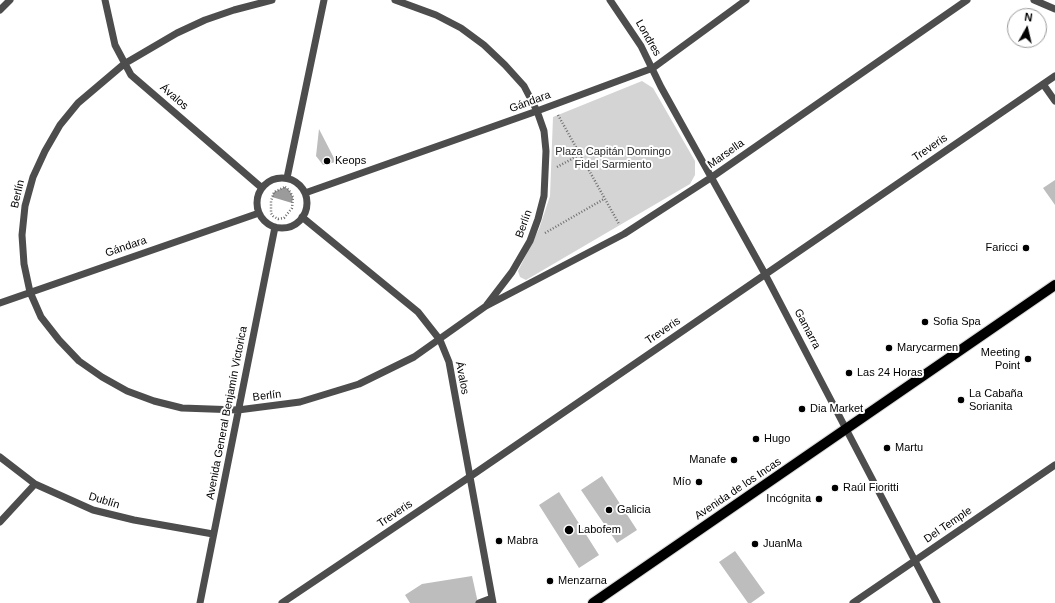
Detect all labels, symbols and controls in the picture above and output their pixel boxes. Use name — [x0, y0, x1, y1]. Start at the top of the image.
north arrow — [1007, 8, 1047, 48]
text: N — [1024, 11, 1033, 24]
street label: Londres — [632, 17, 664, 59]
street label: Ávalos — [157, 81, 191, 113]
street label: Gándara — [508, 88, 552, 116]
street label: Treveris — [910, 132, 950, 164]
street label: Marsella — [705, 137, 747, 171]
park label: Plaza Capitán Domingo Fidel Sarmiento — [555, 145, 671, 171]
place label: Keops — [335, 154, 366, 168]
marker: Keops — [322, 156, 332, 166]
street label: Berlín — [8, 179, 28, 209]
street label: Berlín — [513, 208, 535, 240]
street label: Gándara — [104, 234, 148, 260]
place label: Faricci — [986, 241, 1018, 255]
marker: Faricci — [1021, 243, 1031, 253]
street label: Gamarra — [791, 307, 823, 351]
street label: Treveris — [643, 315, 683, 347]
place label: Sofia Spa — [933, 315, 981, 329]
marker: Sofia Spa — [920, 317, 930, 327]
street label: Avenida General Benjamín Victorica — [204, 325, 250, 501]
place label: Marycarmen — [897, 341, 958, 355]
marker: Marycarmen — [884, 343, 894, 353]
place label: Meeting Point — [981, 346, 1020, 372]
marker: Meeting Point — [1023, 354, 1033, 364]
street label: Ávalos — [452, 361, 472, 395]
place label: Las 24 Horas — [857, 366, 922, 380]
marker: Las 24 Horas — [844, 368, 854, 378]
place label: La Cabaña Sorianita — [969, 387, 1023, 413]
street label: Berlín — [252, 388, 282, 404]
marker: La Cabaña Sorianita — [956, 395, 966, 405]
place label: Dia Market — [810, 402, 863, 416]
marker: Dia Market — [797, 404, 807, 414]
place label: Hugo — [764, 432, 790, 446]
marker: Hugo — [751, 434, 761, 444]
place label: Martu — [895, 441, 923, 455]
marker: Martu — [882, 443, 892, 453]
place label: Manafe — [689, 453, 726, 467]
street label: Avenida de los Incas — [692, 455, 784, 523]
marker: Manafe — [729, 455, 739, 465]
place label: Mío — [673, 475, 691, 489]
marker: Mío — [694, 477, 704, 487]
place label: Raúl Fioritti — [843, 481, 899, 495]
marker: Raúl Fioritti — [830, 483, 840, 493]
street label: Dublín — [87, 490, 121, 512]
place label: Incógnita — [766, 492, 811, 506]
marker: Incógnita — [814, 494, 824, 504]
street label: Treveris — [375, 498, 415, 530]
place label: Galicia — [617, 503, 651, 517]
street label: Del Temple — [922, 504, 974, 546]
marker: Galicia — [604, 505, 614, 515]
place label: Labofem — [578, 523, 621, 537]
marker: Labofem — [563, 524, 575, 536]
place label: Mabra — [507, 534, 538, 548]
marker: Mabra — [494, 536, 504, 546]
place label: JuanMa — [763, 537, 802, 551]
marker: JuanMa — [750, 539, 760, 549]
place label: Menzarna — [558, 574, 607, 588]
marker: Menzarna — [545, 576, 555, 586]

